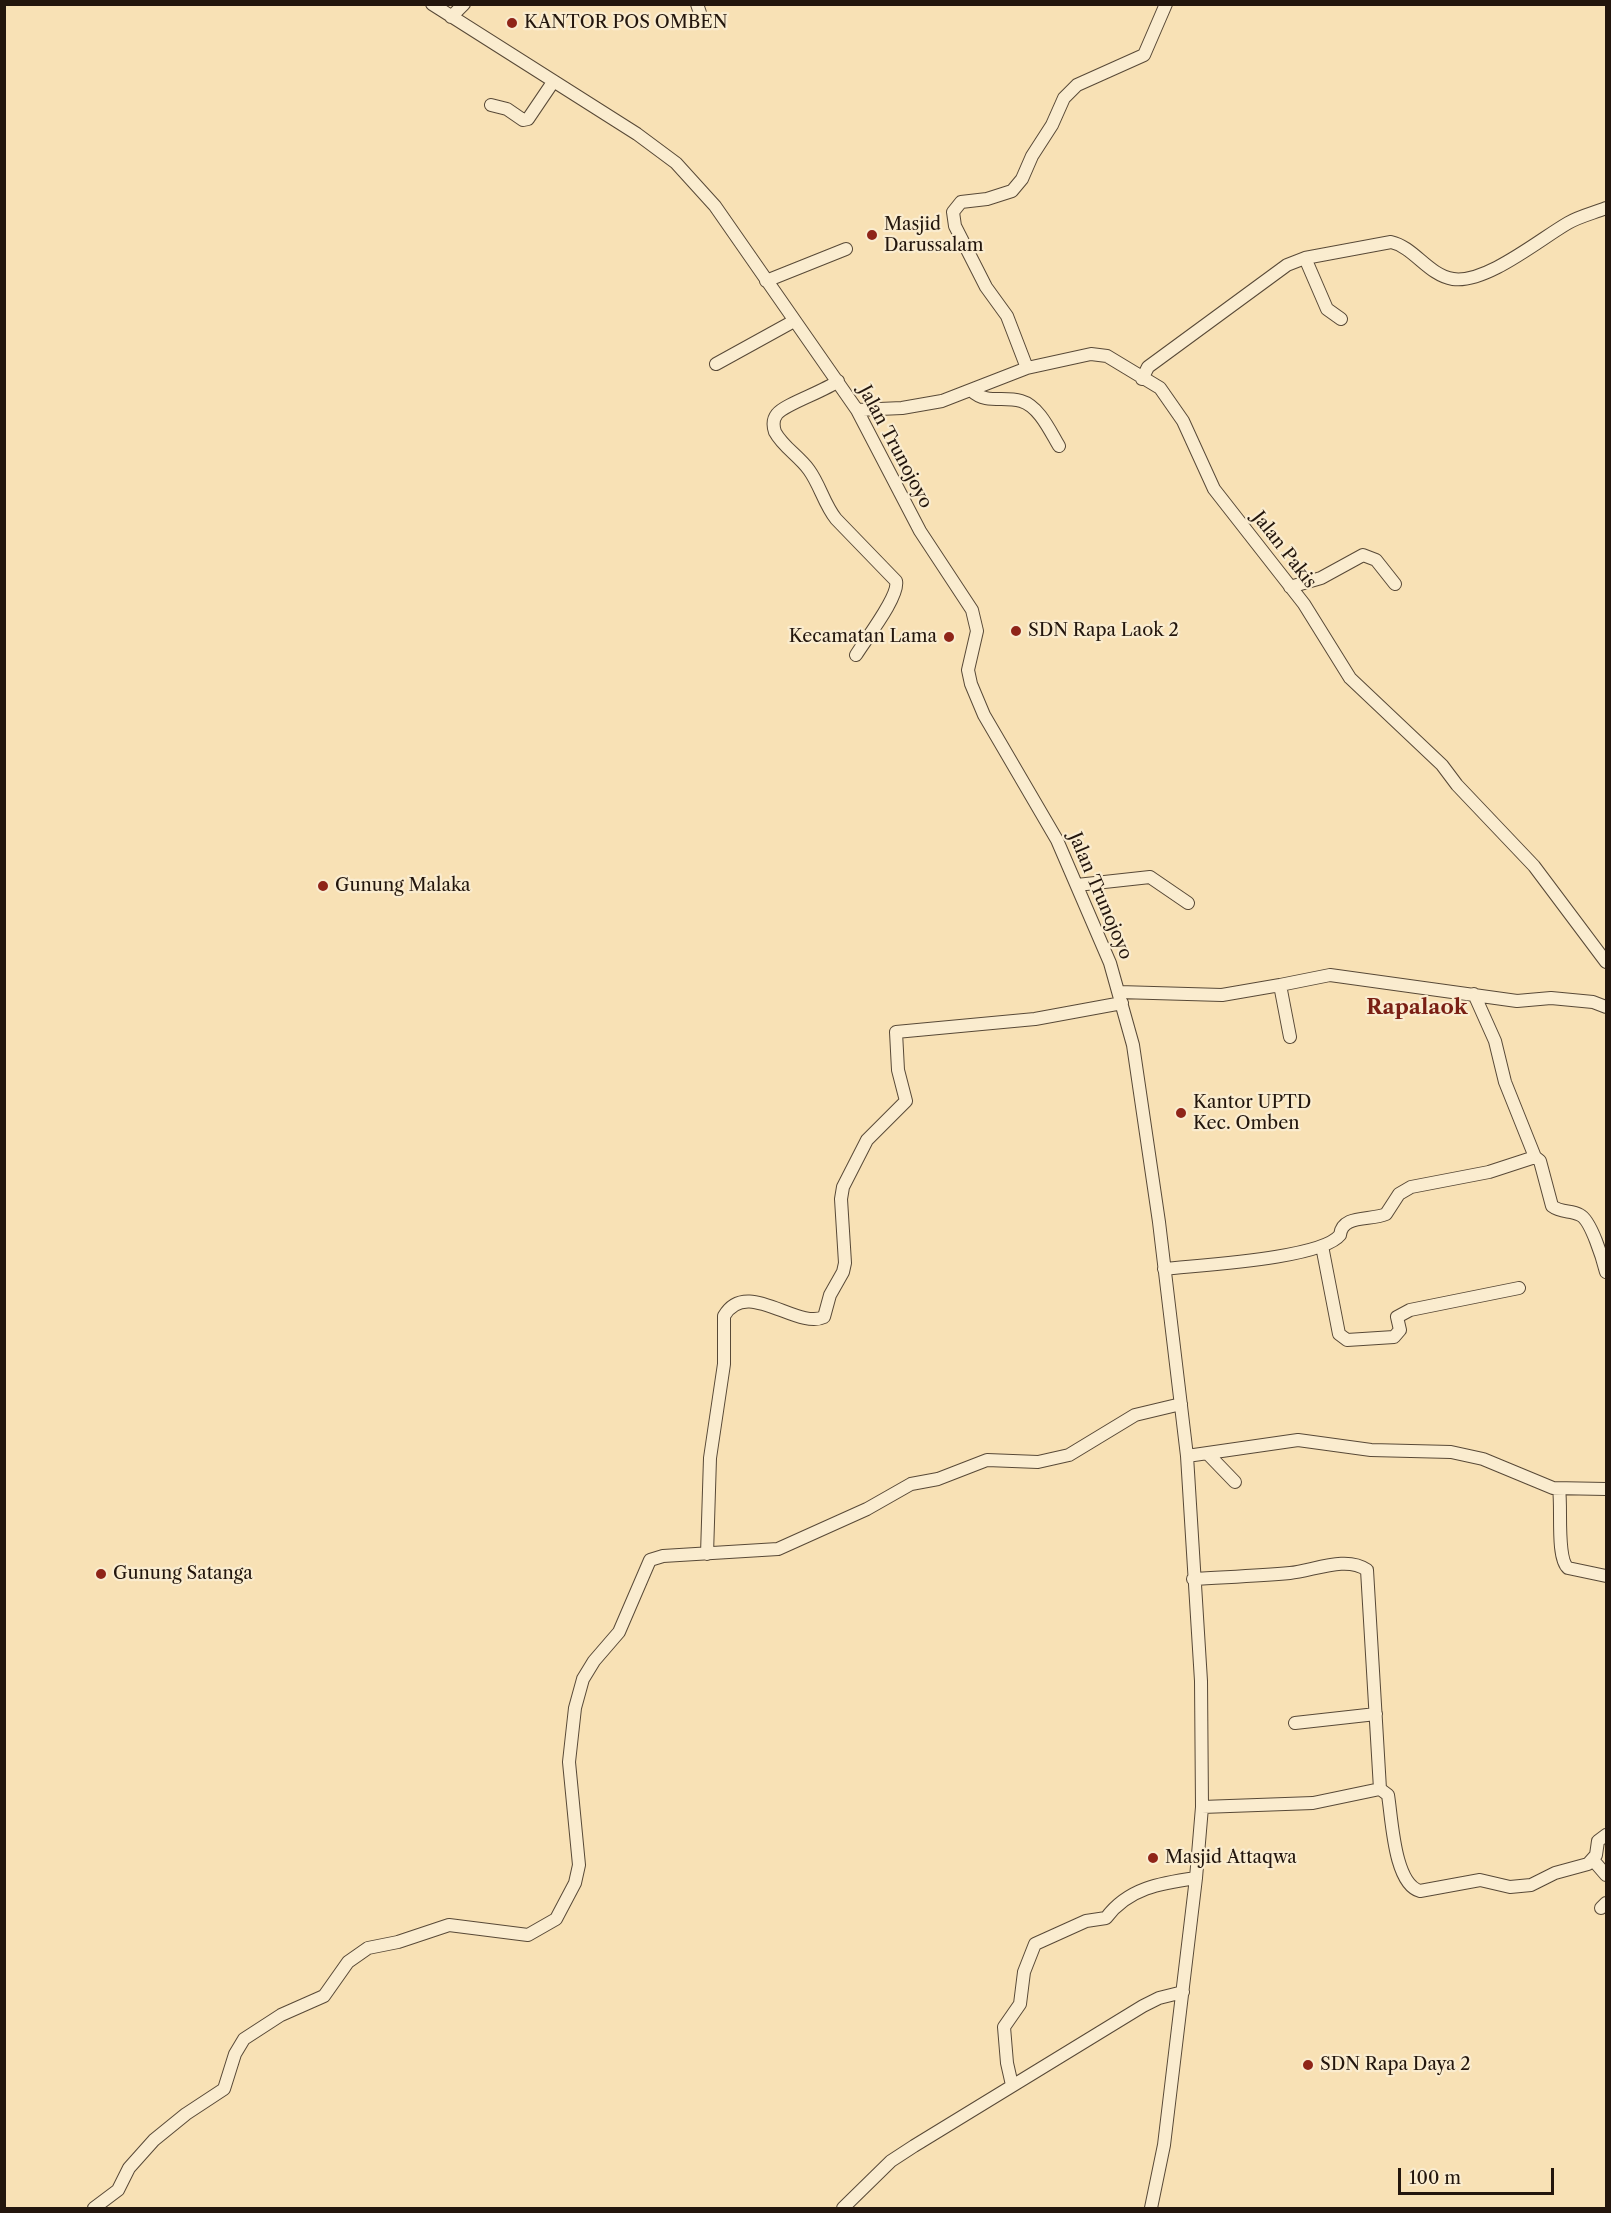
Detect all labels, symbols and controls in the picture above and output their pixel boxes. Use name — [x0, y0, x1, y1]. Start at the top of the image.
place label: KANTOR POS OMBEN — [524, 12, 728, 34]
marker: KANTOR POS OMBEN — [505, 16, 519, 30]
place label: Masjid Darussalam — [884, 214, 984, 256]
marker: Masjid Darussalam — [865, 228, 879, 242]
street label: Jalan Trunojoyo — [854, 382, 936, 512]
street label: Jalan Pakis — [1247, 507, 1321, 593]
place label: SDN Rapa Laok 2 — [1028, 620, 1179, 642]
marker: SDN Rapa Laok 2 — [1009, 624, 1023, 638]
place label: Kecamatan Lama — [789, 626, 937, 648]
marker: Kecamatan Lama — [942, 630, 956, 644]
street label: Jalan Trunojoyo — [1063, 829, 1137, 963]
place label: Gunung Malaka — [335, 875, 470, 897]
marker: Gunung Malaka — [316, 879, 330, 893]
district label: Rapalaok — [1366, 995, 1468, 1021]
place label: Kantor UPTD Kec. Omben — [1193, 1092, 1311, 1134]
marker: Kantor UPTD Kec. Omben — [1174, 1106, 1188, 1120]
place label: Gunung Satanga — [113, 1563, 253, 1585]
marker: Gunung Satanga — [94, 1567, 108, 1581]
place label: Masjid Attaqwa — [1165, 1847, 1297, 1869]
marker: Masjid Attaqwa — [1146, 1851, 1160, 1865]
place label: SDN Rapa Daya 2 — [1320, 2054, 1471, 2076]
marker: SDN Rapa Daya 2 — [1301, 2058, 1315, 2072]
scale bar — [1401, 2156, 1557, 2194]
text: 100 m — [1409, 2167, 1461, 2189]

